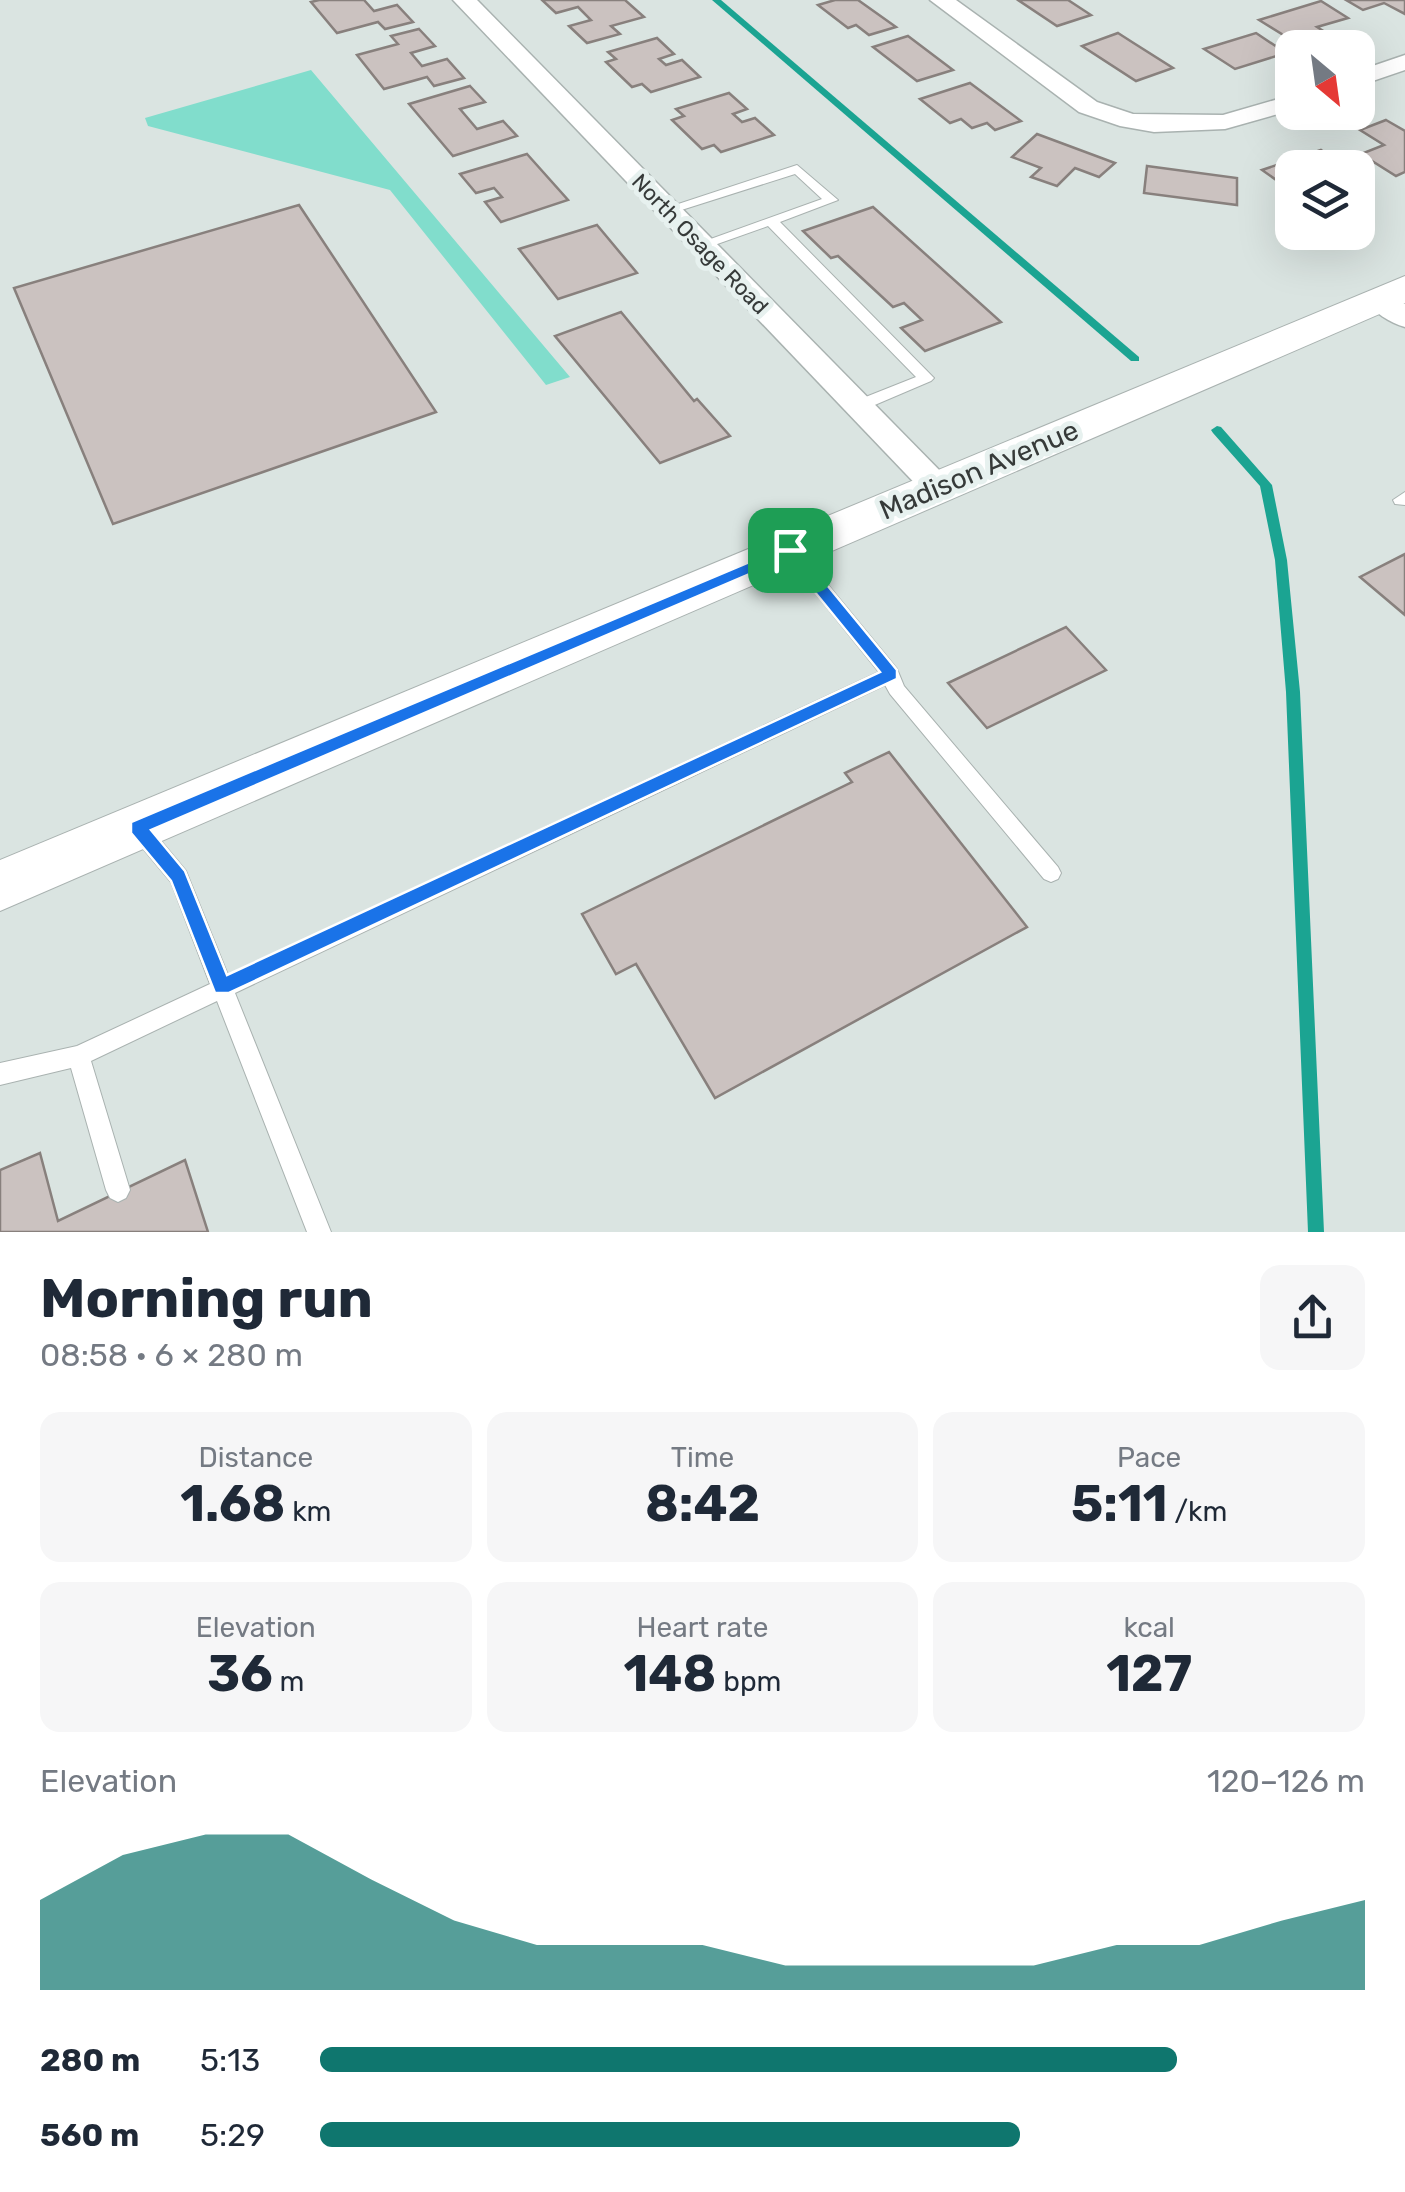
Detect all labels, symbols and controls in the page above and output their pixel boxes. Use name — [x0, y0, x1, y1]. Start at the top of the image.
north arrow — [1275, 30, 1375, 130]
map controls — [1275, 30, 1375, 250]
button: layers — [1275, 150, 1375, 250]
street label: North Osage Road — [626, 168, 774, 320]
street label: Madison Avenue — [875, 413, 1083, 527]
pin — [748, 508, 833, 593]
icon: arrive — [763, 523, 818, 578]
button: share — [1260, 1265, 1365, 1370]
text: Morning run — [40, 1266, 373, 1331]
text: 08:58 · 6 × 280 m — [40, 1336, 303, 1374]
text: Distance — [198, 1441, 313, 1474]
text: Time — [671, 1441, 734, 1474]
text: Pace — [1117, 1441, 1181, 1474]
text: 1.68 — [180, 1474, 285, 1534]
text: 8:42 — [645, 1474, 760, 1534]
text: 5:11 — [1071, 1474, 1168, 1534]
text: km — [285, 1495, 332, 1528]
text: /km — [1168, 1495, 1227, 1528]
text: Elevation — [196, 1611, 316, 1644]
text: Heart rate — [637, 1611, 768, 1644]
text: kcal — [1123, 1611, 1175, 1644]
text: 36 — [207, 1644, 273, 1704]
text: 148 — [624, 1644, 716, 1704]
text: 127 — [1106, 1644, 1192, 1704]
text: m — [273, 1665, 304, 1698]
text: bpm — [716, 1665, 781, 1698]
text: Elevation — [40, 1762, 177, 1800]
text: 120–126 m — [1207, 1762, 1365, 1800]
text: 280 m — [40, 2041, 140, 2079]
text: 5:13 — [200, 2041, 260, 2079]
text: 560 m — [40, 2116, 139, 2154]
text: 5:29 — [200, 2116, 265, 2154]

